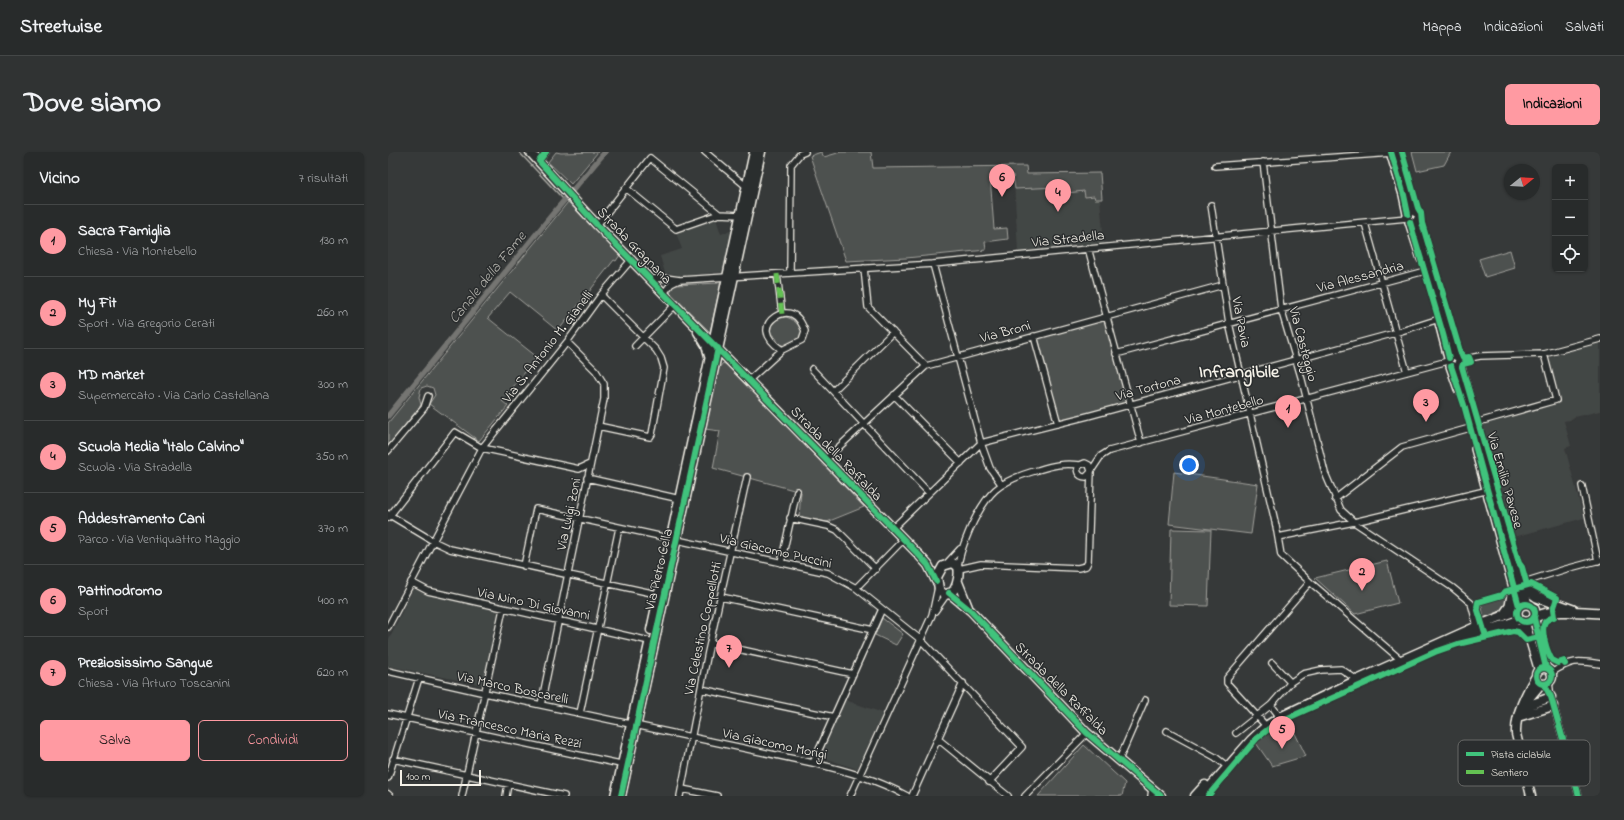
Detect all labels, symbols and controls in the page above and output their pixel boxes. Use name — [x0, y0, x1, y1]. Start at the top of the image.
text: Streetwise — [20, 14, 102, 41]
text: Mappa — [1423, 17, 1461, 38]
text: Indicazioni — [1483, 17, 1543, 38]
text: Salvati — [1565, 17, 1604, 38]
text: Dove siamo — [24, 84, 161, 125]
button: Indicazioni — [1505, 84, 1600, 125]
pin: 6 — [989, 164, 1015, 197]
north arrow — [1504, 164, 1540, 200]
map controls — [1552, 164, 1588, 272]
button: + — [1552, 164, 1588, 200]
text: Vicino — [40, 166, 80, 191]
text: 7 risultati — [299, 169, 348, 188]
pin: 4 — [1045, 179, 1071, 212]
button: − — [1552, 200, 1588, 236]
street label: Strada Gragnana — [591, 203, 676, 290]
text: Sacra Famiglia — [78, 220, 171, 242]
street label: Via Stradella — [1030, 225, 1105, 254]
water label: Canale della Fame — [444, 226, 533, 328]
text: 1 — [51, 231, 55, 250]
text: 130 m — [320, 231, 348, 250]
button: locate — [1552, 236, 1588, 272]
text: Chiesa · Via Montebello — [78, 242, 197, 261]
street label: Via Alessandria — [1314, 256, 1406, 299]
street label: Via S. Antonio M. Gianelli — [497, 286, 599, 409]
text: My Fit — [78, 292, 117, 314]
street label: Via Pavia — [1225, 294, 1256, 349]
text: 2 — [50, 303, 56, 322]
text: 260 m — [317, 303, 348, 322]
street label: Via Casteggio — [1281, 304, 1323, 384]
text: Sport · Via Gregorio Cerati — [78, 314, 215, 333]
street label: Via Broni — [977, 316, 1033, 349]
district label: Infrangibile — [1199, 360, 1280, 387]
text: MD market — [78, 364, 145, 386]
street label: Via Tortona — [1113, 370, 1183, 407]
text: 3 — [50, 375, 56, 394]
text: 300 m — [318, 375, 348, 394]
text: Supermercato · Via Carlo Castellana — [78, 386, 269, 405]
pin: 3 — [1413, 389, 1439, 422]
street label: Via Montebello — [1182, 390, 1266, 431]
pin: 1 — [1275, 395, 1301, 428]
street label: Strada della Raffalda — [785, 402, 887, 506]
street label: Via Emilia Pavese — [1481, 429, 1528, 532]
text: Scuola Media "Italo Calvino" — [78, 436, 244, 458]
text: 4 — [50, 447, 56, 466]
text: 350 m — [316, 447, 348, 466]
your location — [1179, 455, 1199, 475]
text: Scuola · Via Stradella — [78, 458, 192, 477]
street label: Via Luigi Zoni — [551, 476, 588, 554]
text: Addestramento Cani — [78, 508, 205, 530]
text: 5 — [49, 519, 57, 538]
text: 370 m — [318, 519, 348, 538]
street label: Via Pietro Cella — [640, 527, 679, 613]
street label: Via Giacomo Puccini — [717, 528, 834, 575]
text: Parco · Via Ventiquattro Maggio — [78, 530, 240, 549]
pin: 2 — [1349, 558, 1375, 591]
street label: Via Celestino Coppellotti — [679, 560, 728, 698]
text: Pattinodromo — [78, 580, 162, 602]
street label: Via Nino Di Giovanni — [474, 582, 592, 627]
text: 6 — [50, 591, 56, 610]
text: 400 m — [318, 591, 348, 610]
text: Sport — [78, 602, 109, 621]
pin: 7 — [716, 635, 742, 668]
street label: Strada della Raffalda — [1009, 637, 1113, 741]
text: Preziosissimo Sangue — [78, 652, 213, 674]
text: 7 — [50, 663, 56, 682]
text: 620 m — [317, 663, 348, 682]
street label: Via Marco Boscarelli — [454, 666, 570, 711]
text: Chiesa · Via Arturo Toscanini — [78, 674, 230, 693]
street label: Via Francesco Maria Rezzi — [435, 704, 584, 755]
pin: 5 — [1269, 716, 1295, 749]
button: Salva — [40, 720, 190, 761]
button: Condividi — [198, 720, 348, 761]
street label: Via Giacomo Morigi — [719, 723, 829, 767]
legend — [1458, 740, 1590, 786]
text: Pista ciclabile — [1491, 747, 1551, 763]
text: Sentiero — [1491, 765, 1528, 781]
scale bar — [400, 768, 481, 787]
text: 100 m — [406, 769, 430, 785]

